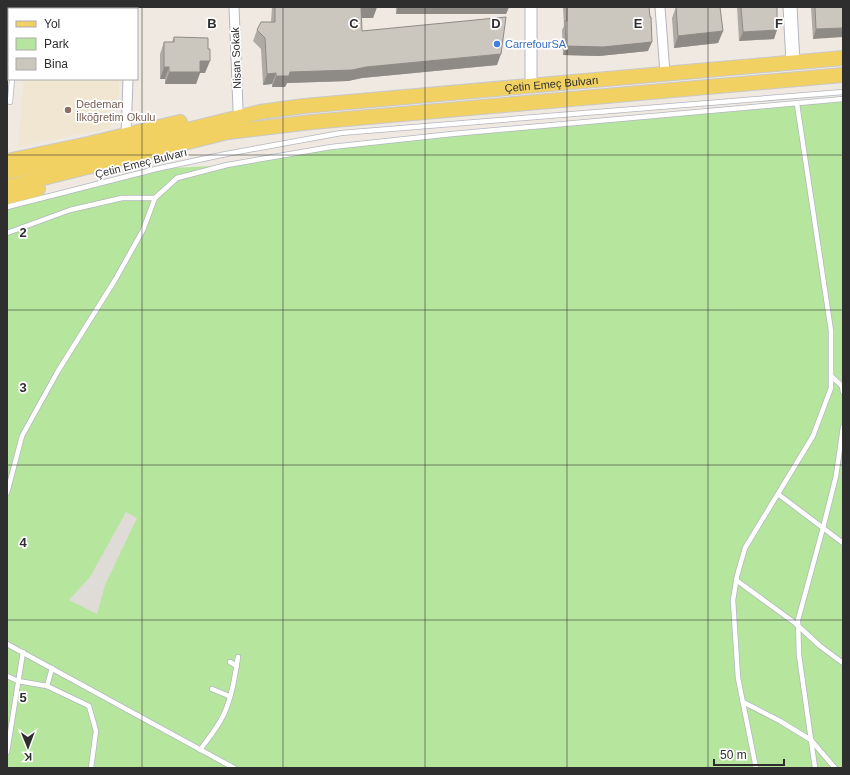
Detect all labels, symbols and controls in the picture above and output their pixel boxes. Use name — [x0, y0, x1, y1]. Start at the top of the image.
legend — [8, 8, 138, 80]
text: B — [207, 16, 217, 31]
text: C — [349, 16, 359, 31]
text: D — [491, 16, 501, 31]
text: E — [634, 16, 643, 31]
text: F — [775, 16, 783, 31]
text: Yol — [44, 17, 60, 31]
street label: Nisan Sokak — [229, 26, 243, 89]
text: Park — [44, 37, 70, 51]
place label: CarrefourSA — [505, 38, 567, 50]
marker: CarrefourSA — [492, 39, 502, 49]
text: Bina — [44, 57, 68, 71]
street label: Çetin Emeç Bulvarı — [504, 74, 599, 94]
place label: Dedeman İlköğretim Okulu — [76, 98, 155, 123]
marker: Dedeman İlköğretim Okulu — [63, 105, 73, 115]
street label: Çetin Emeç Bulvarı — [94, 146, 188, 180]
text: 2 — [19, 225, 27, 240]
text: 3 — [19, 380, 27, 395]
text: 4 — [19, 535, 27, 550]
text: 5 — [19, 690, 27, 705]
north arrow — [8, 727, 48, 767]
scale bar — [714, 741, 784, 767]
text: 50 m — [720, 748, 747, 762]
text: K — [24, 751, 32, 763]

